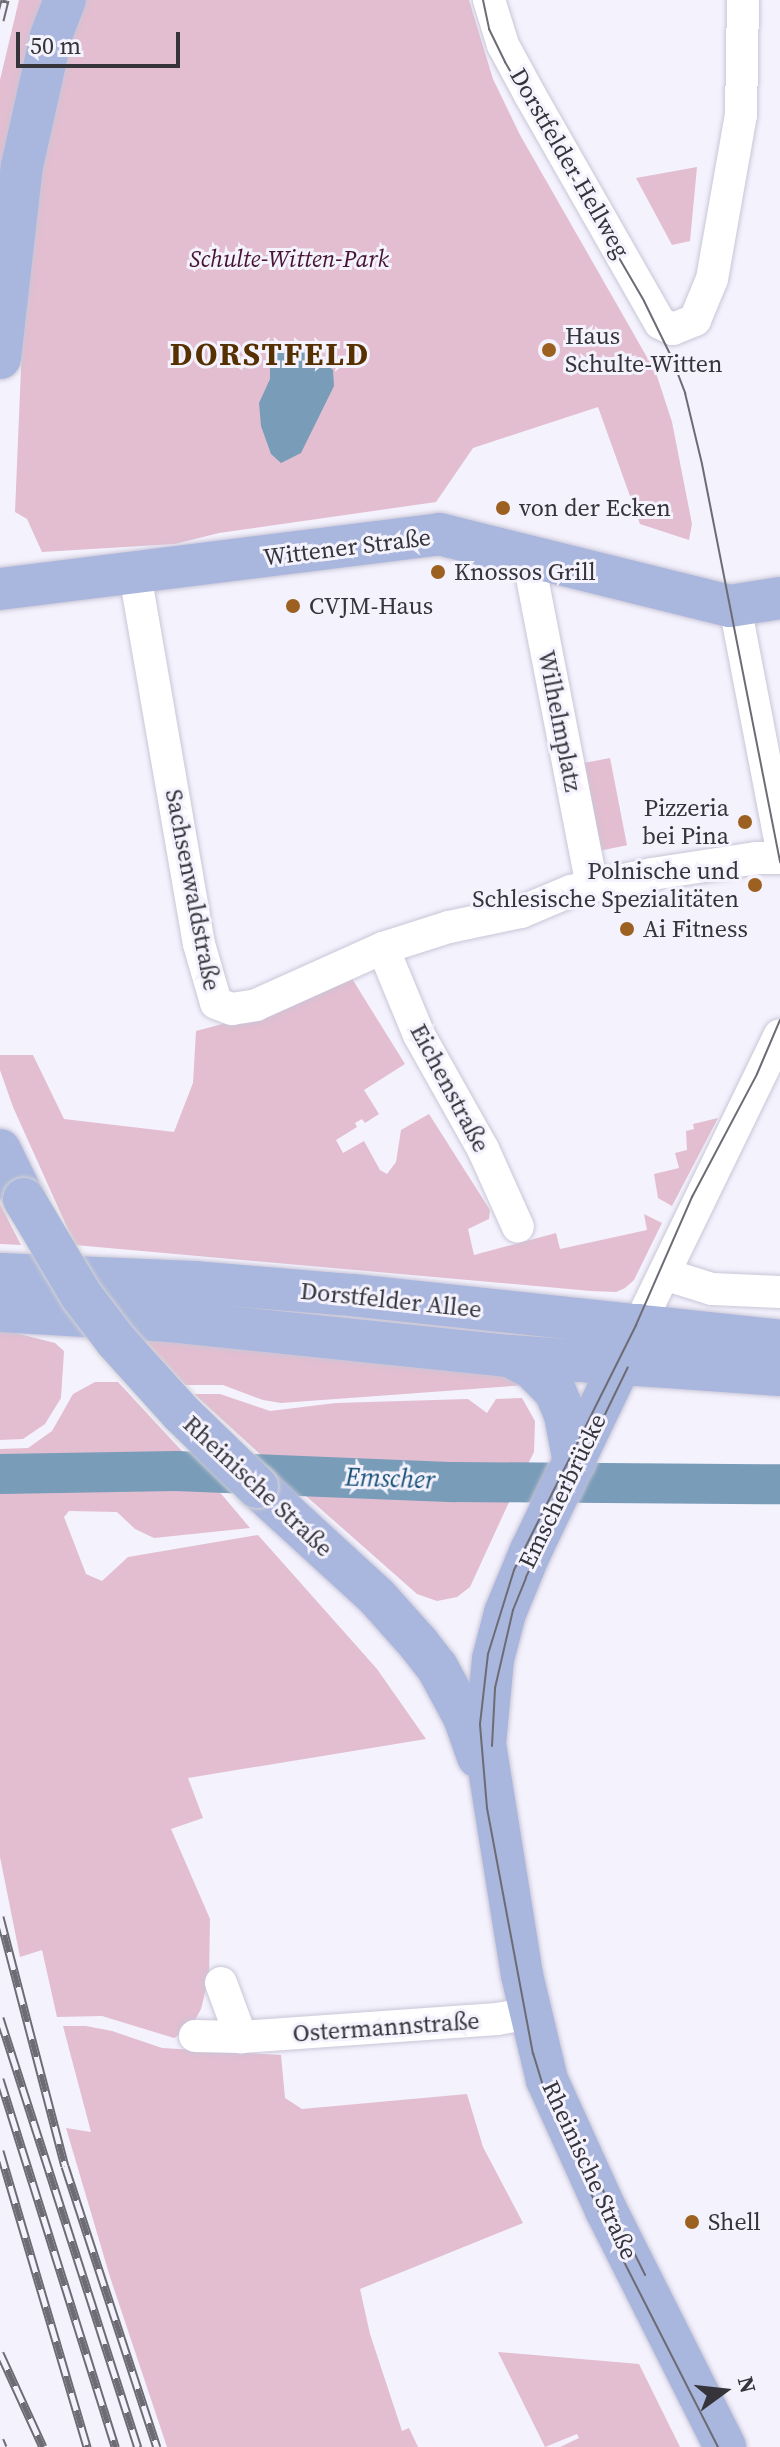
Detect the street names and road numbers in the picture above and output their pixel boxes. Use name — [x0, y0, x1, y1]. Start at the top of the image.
street label: Dorstfelder Hellweg — [504, 63, 636, 263]
street label: Wittener Straße — [262, 522, 432, 572]
street label: Wilhelmplatz — [532, 648, 588, 794]
street label: Sachsenwaldstraße — [159, 787, 227, 993]
street label: Eichenstraße — [404, 1019, 496, 1157]
street label: Dorstfelder Allee — [299, 1276, 483, 1324]
street label: Rheinische Straße — [177, 1409, 339, 1563]
street label: Emscherbrücke — [512, 1409, 612, 1573]
street label: Ostermannstraße — [292, 2006, 480, 2048]
street label: Rheinische Straße — [536, 2076, 644, 2264]

